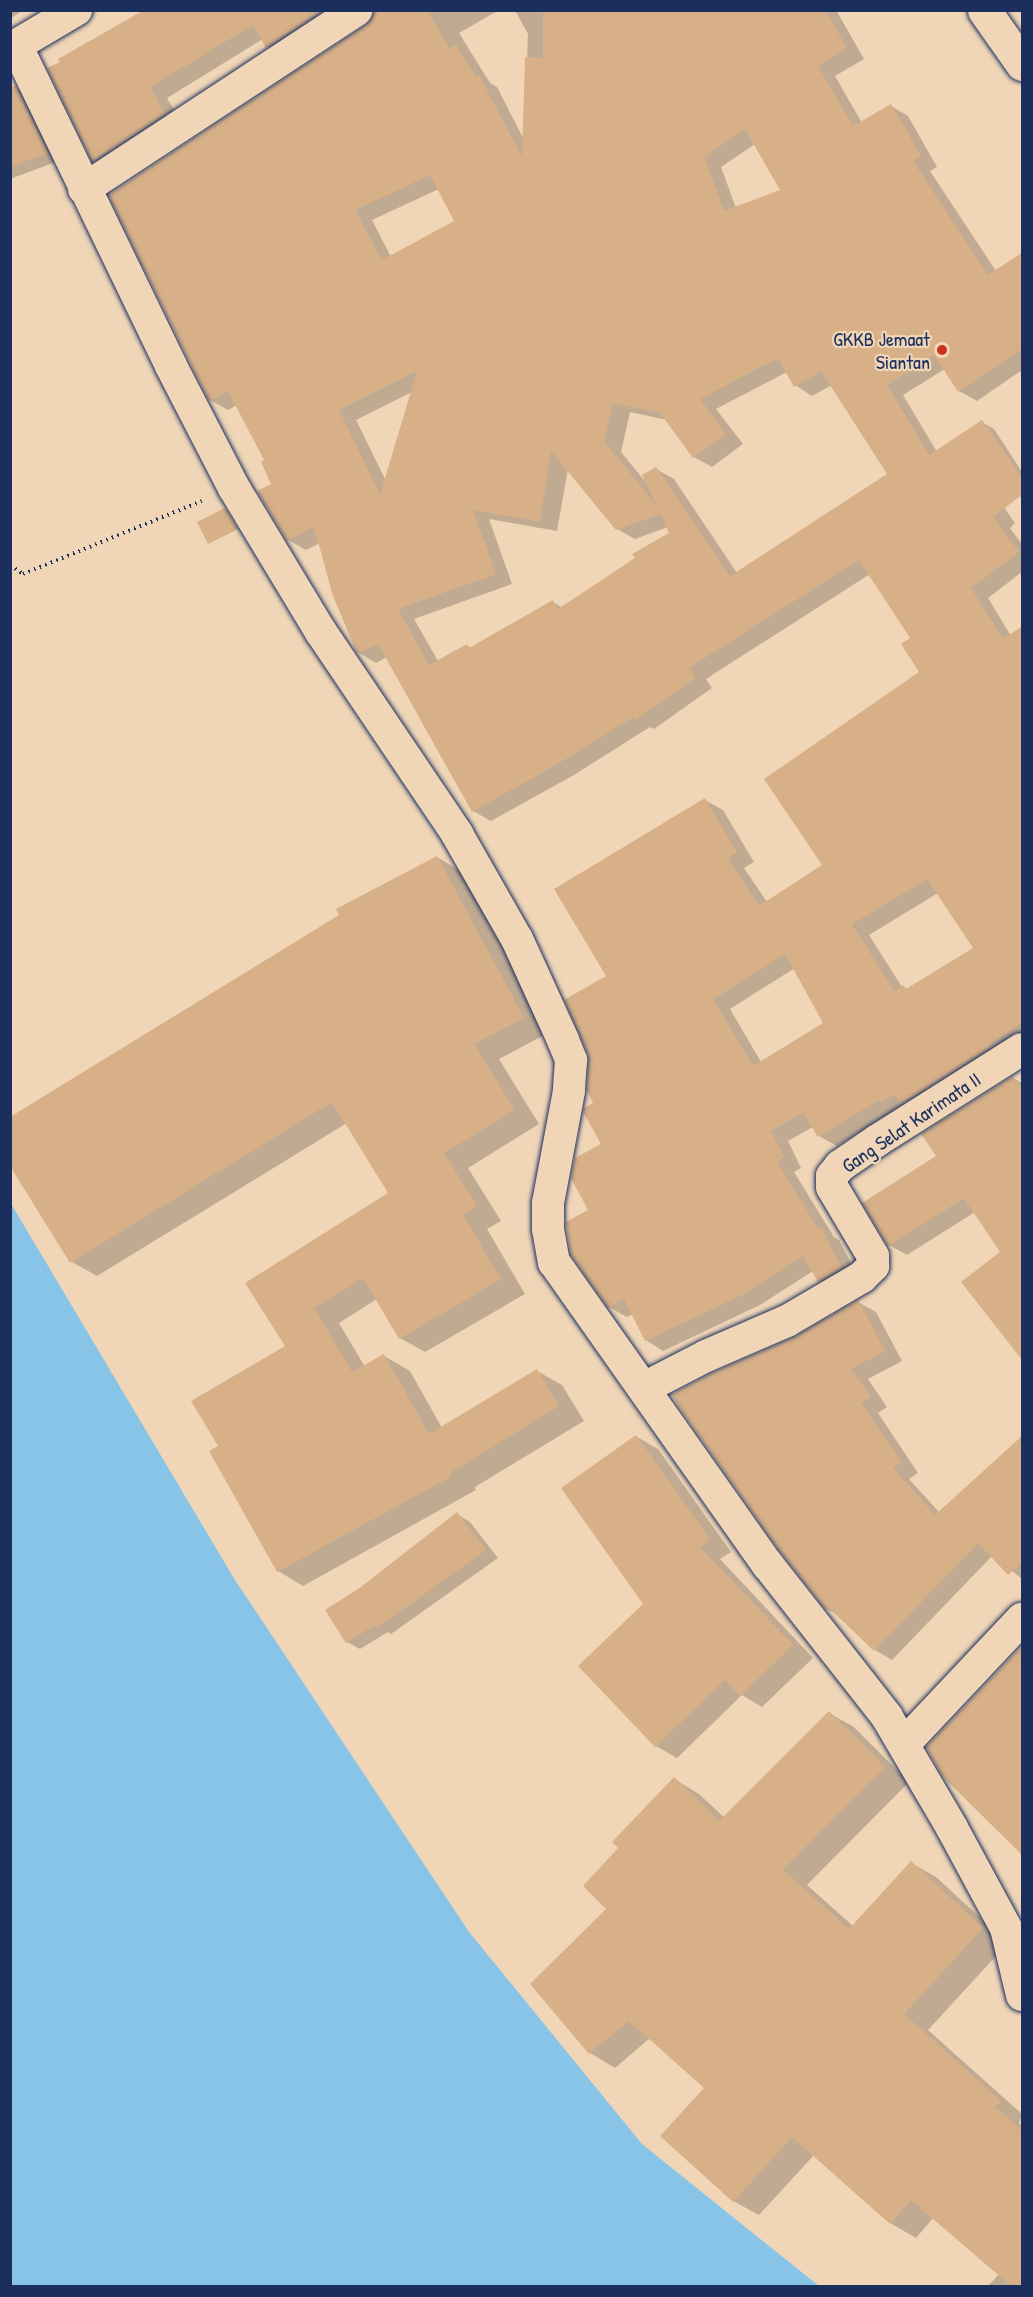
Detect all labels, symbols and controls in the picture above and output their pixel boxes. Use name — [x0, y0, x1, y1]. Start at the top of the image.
place label: GKKB Jemaat Siantan — [833, 326, 930, 373]
marker: GKKB Jemaat Siantan — [935, 343, 949, 357]
street label: Gang Selat Karimata II — [837, 1067, 985, 1177]

